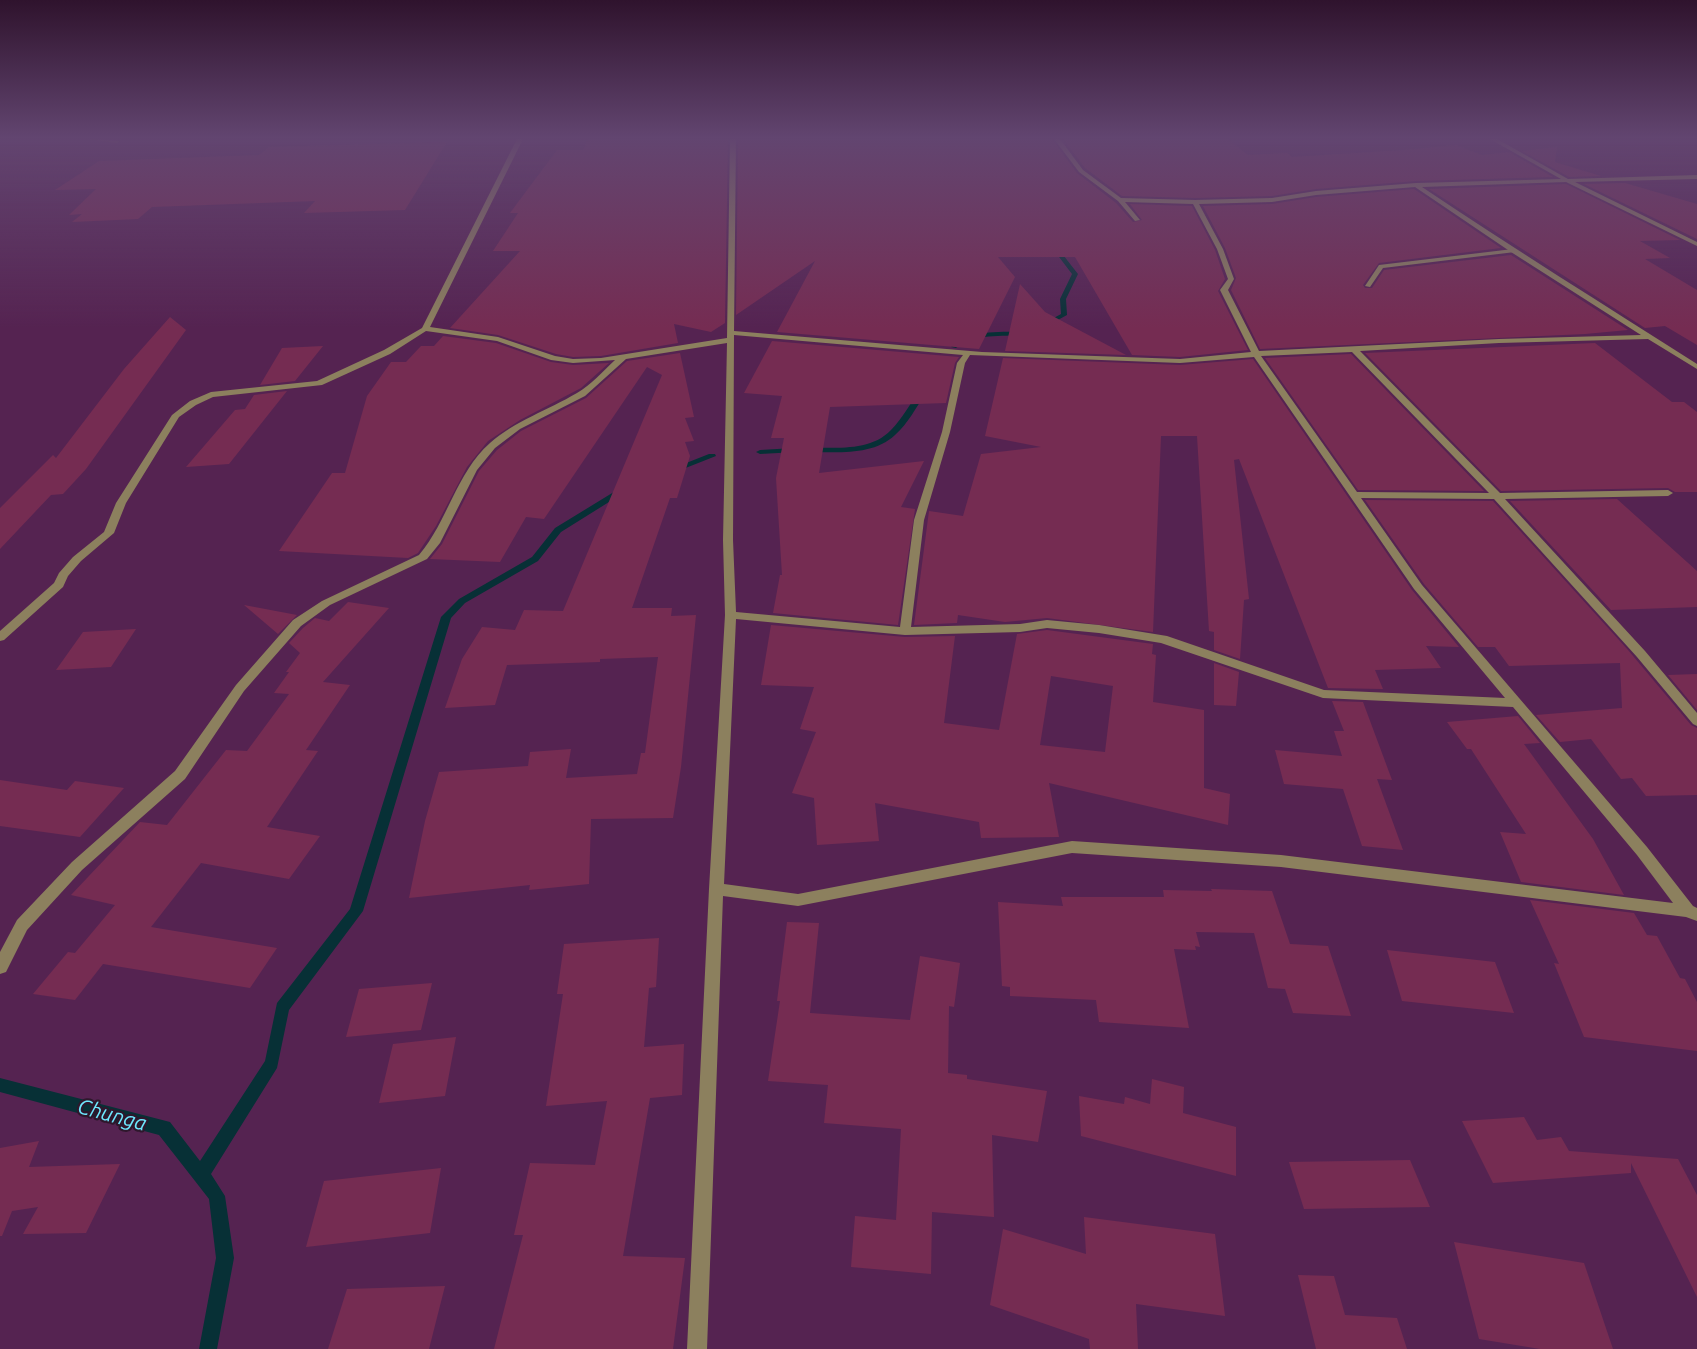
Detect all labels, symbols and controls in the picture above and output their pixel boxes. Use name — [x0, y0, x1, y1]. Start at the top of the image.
water label: Chunga — [75, 1094, 149, 1136]

